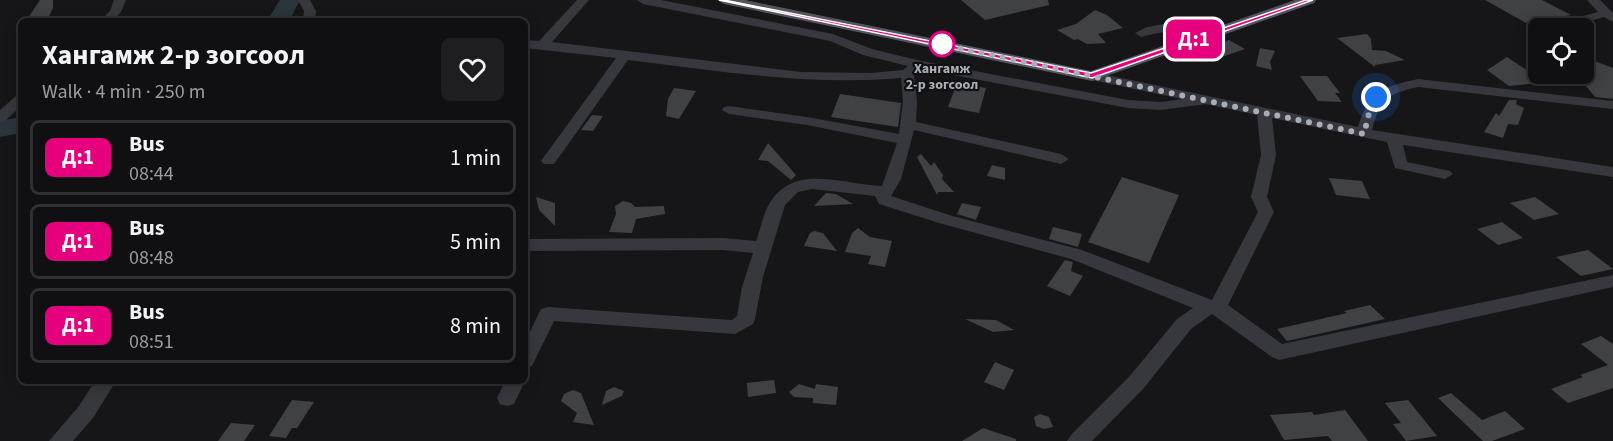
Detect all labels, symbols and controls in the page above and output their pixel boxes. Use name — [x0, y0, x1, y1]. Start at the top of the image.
map controls — [1528, 18, 1594, 84]
button: locate — [1528, 18, 1594, 84]
line badge: Д:1 — [1160, 20, 1228, 58]
text: Д:1 — [1178, 24, 1210, 54]
marker: Хангамж 2-р зогсоол — [929, 31, 955, 57]
text: Хангамж 2-р зогсоол — [42, 35, 305, 75]
button: heart — [441, 38, 504, 101]
place label: Хангамж 2-р зогсоол — [906, 59, 978, 95]
text: Walk · 4 min · 250 m — [42, 78, 205, 106]
your location — [1361, 82, 1391, 112]
text: Bus — [129, 128, 165, 160]
text: Д:1 — [62, 142, 94, 172]
text: 1 min — [450, 142, 501, 174]
text: 08:44 — [129, 160, 174, 188]
text: Bus — [129, 212, 165, 244]
text: Д:1 — [62, 226, 94, 256]
text: 5 min — [450, 226, 501, 258]
text: 08:48 — [129, 244, 174, 272]
text: Bus — [129, 296, 165, 328]
text: Д:1 — [62, 310, 94, 340]
text: 8 min — [450, 310, 501, 342]
text: 08:51 — [129, 328, 174, 356]

